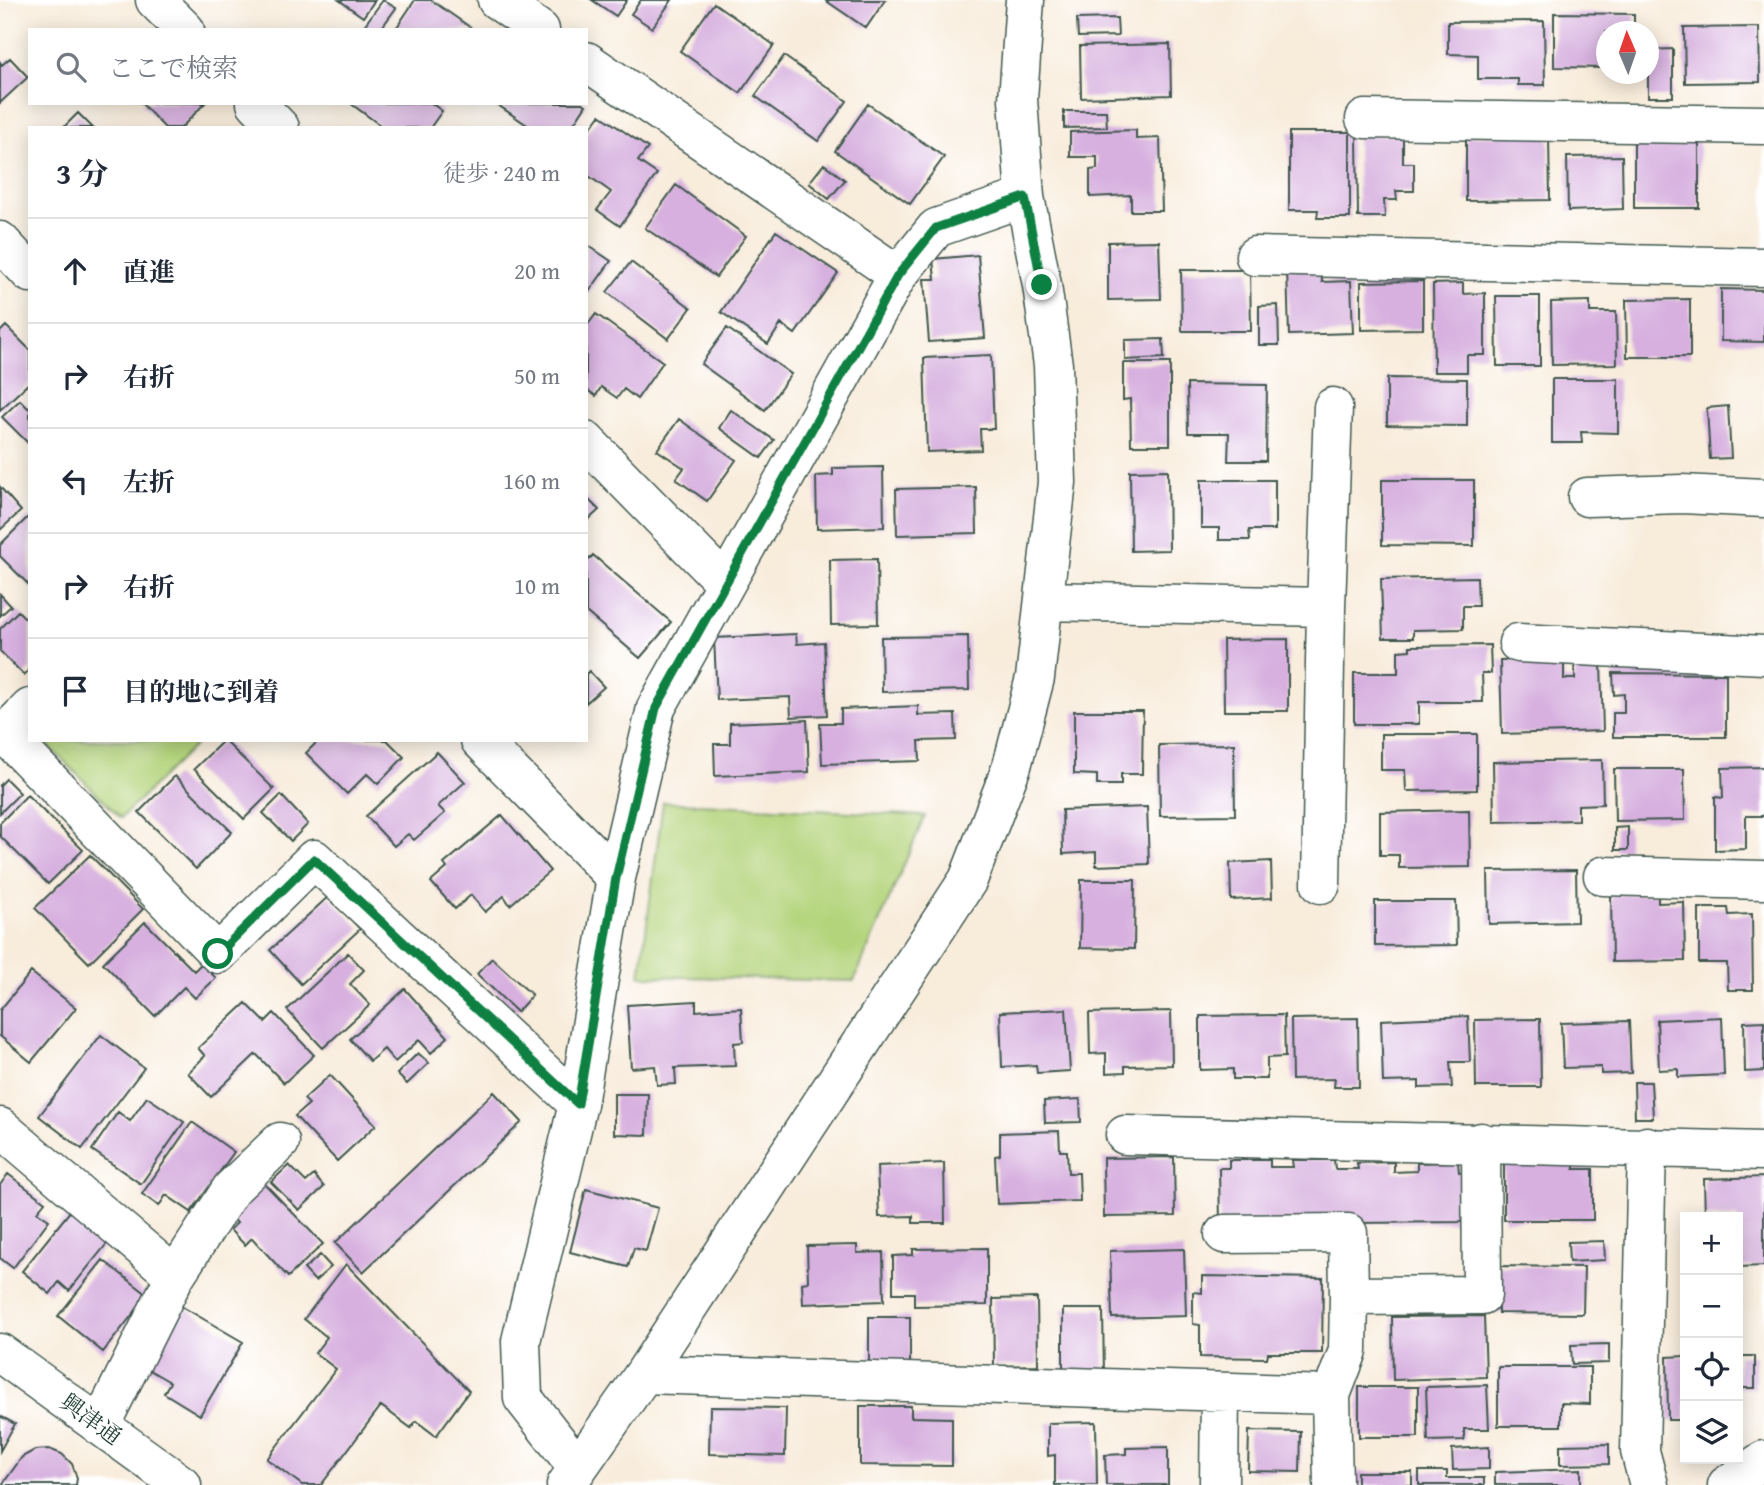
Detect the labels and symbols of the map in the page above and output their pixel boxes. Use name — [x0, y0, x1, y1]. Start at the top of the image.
north arrow — [1596, 21, 1659, 84]
route end — [1026, 269, 1057, 300]
route start — [202, 938, 233, 969]
street label: 興津通 — [54, 1385, 129, 1452]

